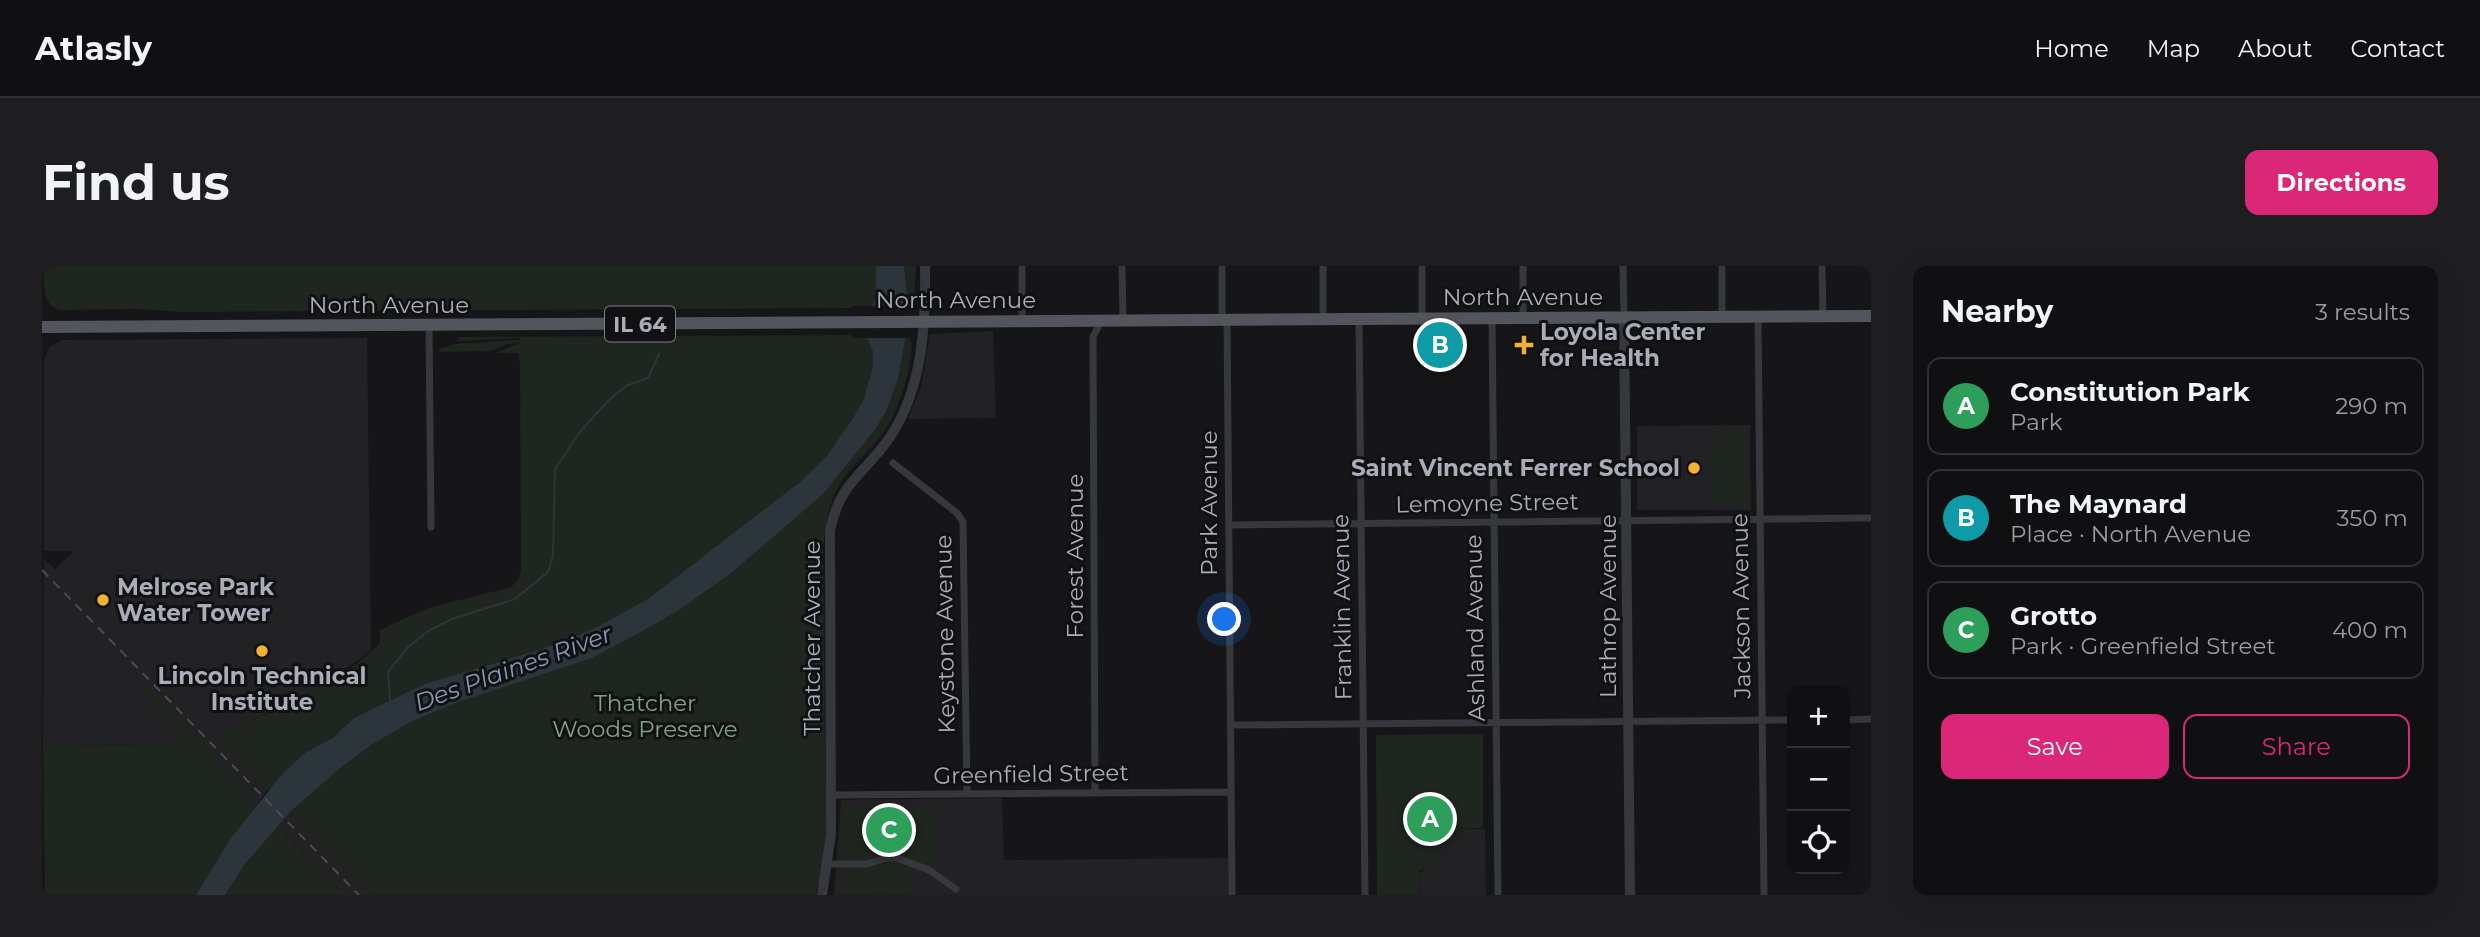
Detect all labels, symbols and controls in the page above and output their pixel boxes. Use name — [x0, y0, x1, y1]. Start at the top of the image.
text: Atlasly — [35, 28, 152, 68]
text: Home — [2034, 34, 2109, 63]
text: Map — [2147, 34, 2200, 63]
text: About — [2238, 34, 2312, 63]
text: Contact — [2350, 34, 2445, 63]
button: Directions — [2245, 150, 2438, 215]
text: Find us — [42, 153, 230, 212]
street label: North Avenue — [1443, 283, 1603, 311]
street label: North Avenue — [876, 286, 1036, 314]
street label: North Avenue — [309, 291, 469, 319]
text: Nearby — [1941, 293, 2053, 330]
text: 3 results — [2315, 298, 2410, 326]
road number: IL 64 — [605, 307, 675, 342]
place label: Loyola Center for Health — [1540, 318, 1705, 372]
pin: B — [1417, 319, 1463, 371]
marker: Loyola Center for Health — [1514, 335, 1534, 355]
text: Constitution Park — [2010, 376, 2250, 408]
text: A — [1957, 392, 1975, 420]
text: 290 m — [2335, 392, 2408, 420]
text: Park — [2010, 408, 2063, 436]
street label: Park Avenue — [1195, 430, 1223, 576]
place label: Saint Vincent Ferrer School — [1351, 454, 1680, 482]
marker: Saint Vincent Ferrer School — [1686, 460, 1702, 476]
street label: Forest Avenue — [1061, 474, 1089, 638]
street label: Lemoyne Street — [1395, 487, 1579, 519]
text: The Maynard — [2010, 488, 2187, 520]
text: B — [1957, 504, 1975, 532]
text: 350 m — [2337, 504, 2408, 532]
street label: Jackson Avenue — [1725, 513, 1757, 700]
street label: Franklin Avenue — [1326, 514, 1358, 700]
street label: Lathrop Avenue — [1594, 514, 1622, 698]
text: Place · North Avenue — [2010, 520, 2251, 548]
street label: Keystone Avenue — [929, 534, 961, 734]
street label: Ashland Avenue — [1459, 534, 1491, 722]
street label: Thatcher Avenue — [798, 540, 826, 736]
place label: Melrose Park Water Tower — [117, 573, 275, 627]
marker: Melrose Park Water Tower — [95, 592, 111, 608]
text: Grotto — [2010, 600, 2097, 632]
your location — [1207, 602, 1241, 636]
text: C — [1958, 616, 1974, 644]
text: 400 m — [2332, 616, 2408, 644]
water label: Des Plaines River — [410, 618, 617, 717]
text: Park · Greenfield Street — [2010, 632, 2276, 660]
marker: Lincoln Technical Institute — [254, 643, 270, 659]
place label: Lincoln Technical Institute — [157, 662, 367, 716]
map controls — [1787, 685, 1850, 874]
button: + — [1787, 685, 1850, 748]
park label: Thatcher Woods Preserve — [552, 689, 738, 743]
button: Save — [1941, 714, 2169, 779]
button: Share — [2183, 714, 2410, 779]
button: − — [1787, 748, 1850, 811]
street label: Greenfield Street — [933, 758, 1129, 790]
pin: A — [1407, 793, 1453, 845]
pin: C — [866, 804, 912, 856]
button: locate — [1787, 811, 1850, 874]

